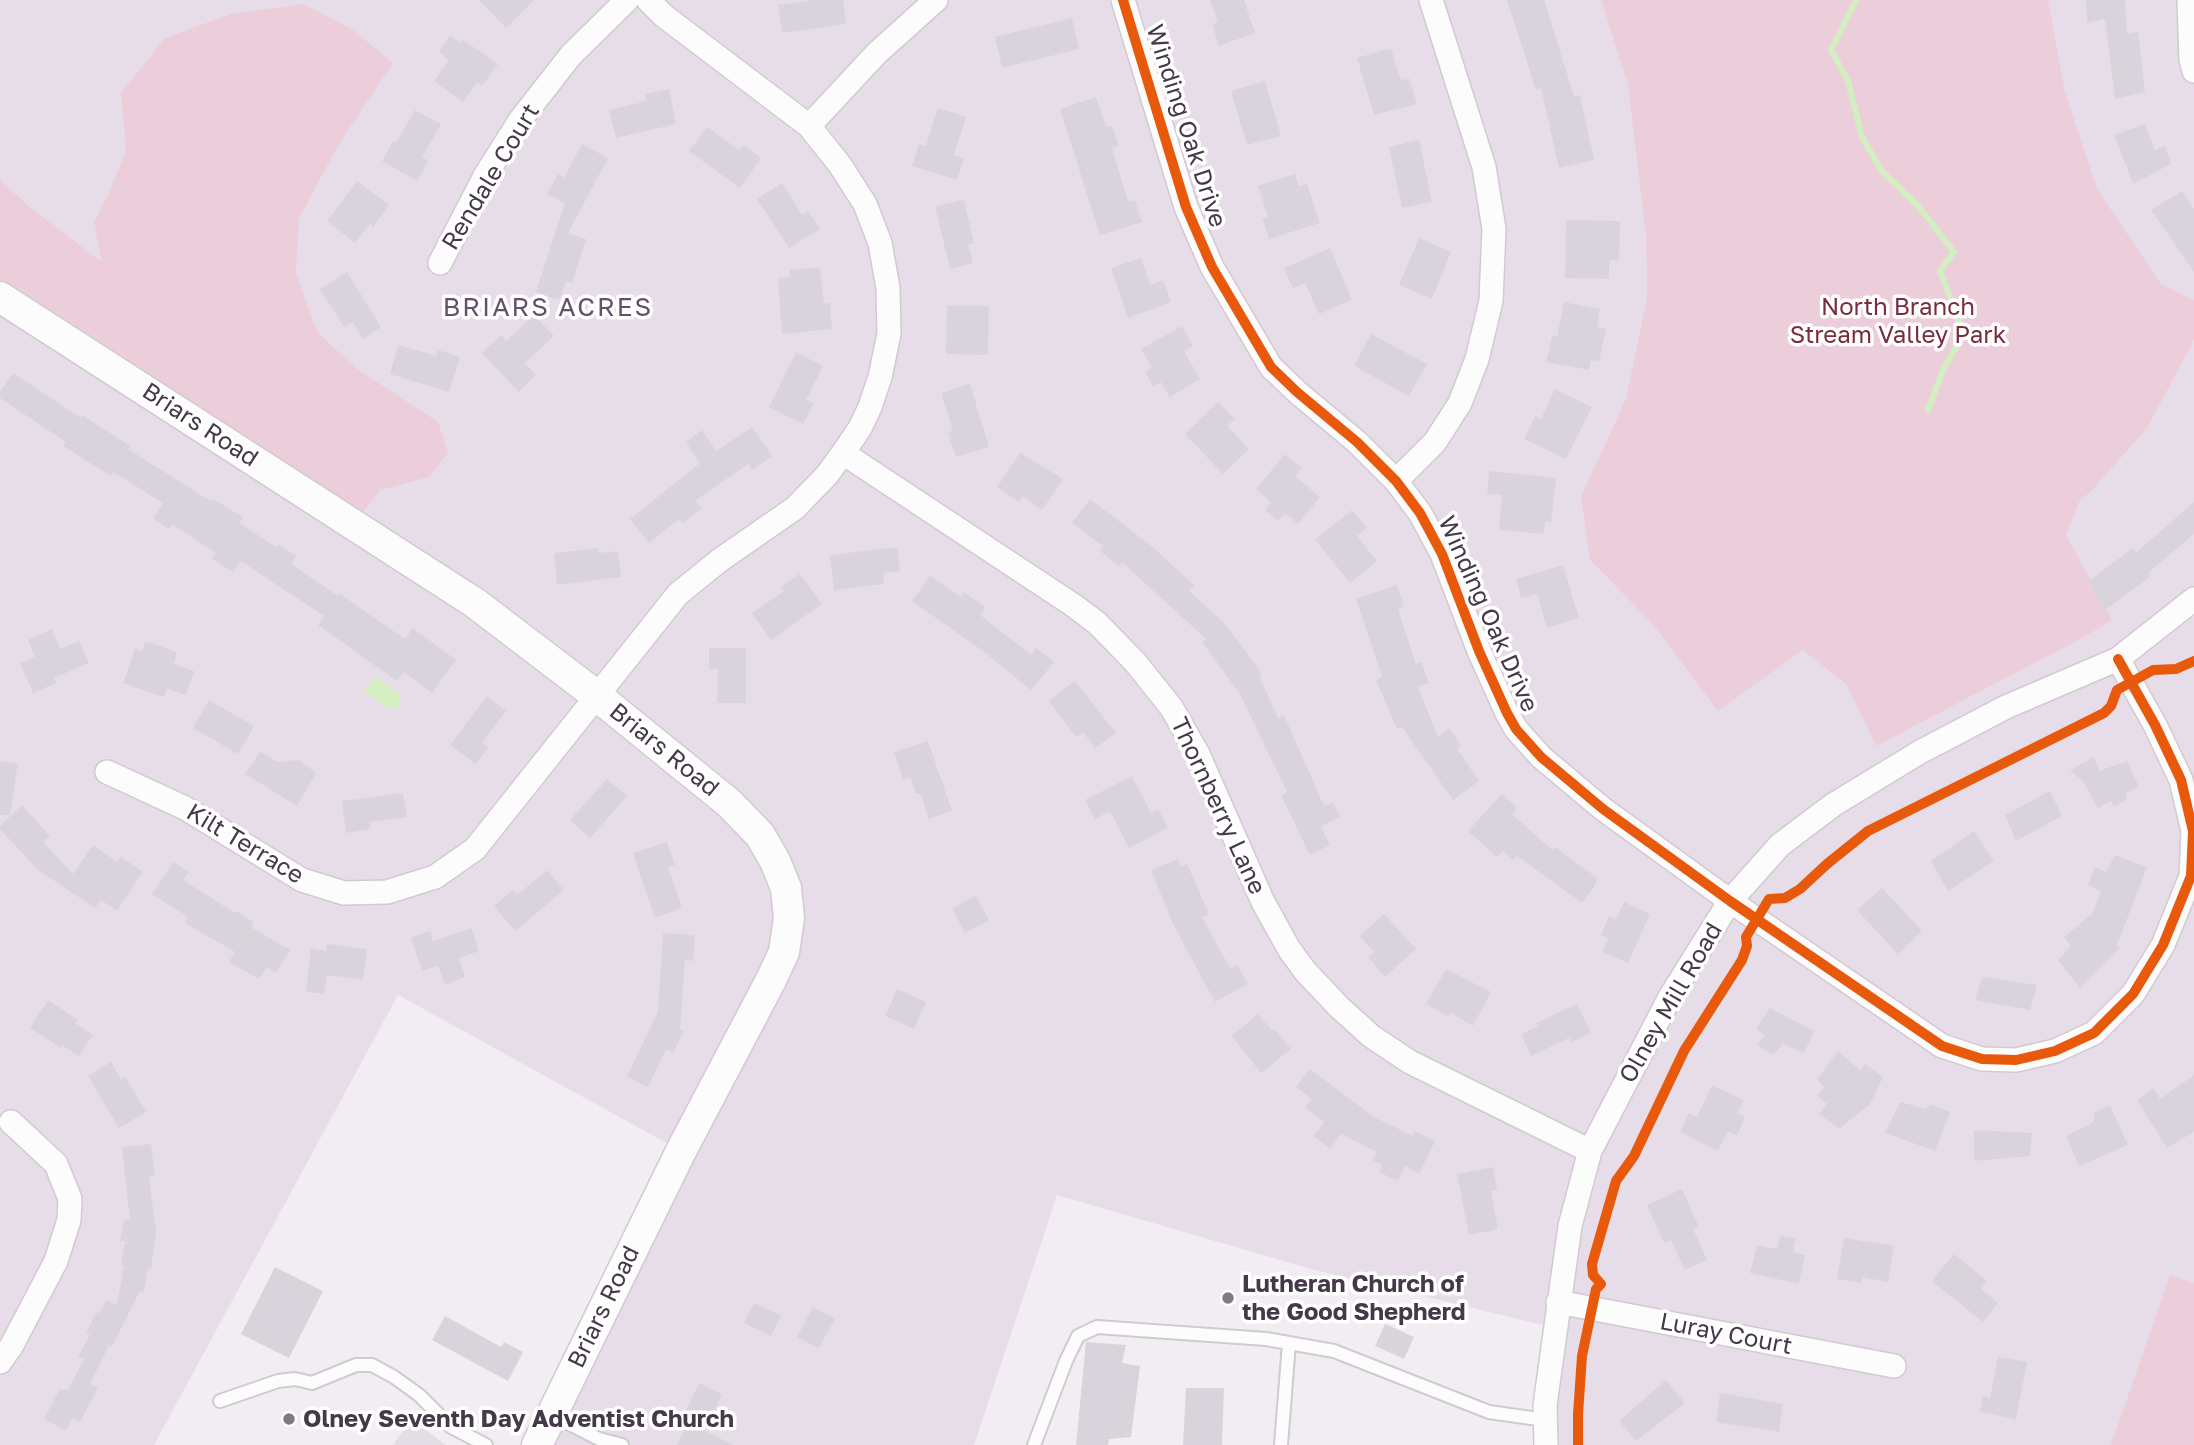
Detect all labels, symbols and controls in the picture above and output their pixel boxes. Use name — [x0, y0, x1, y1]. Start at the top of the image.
street label: Winding Oak Drive — [1140, 21, 1232, 231]
street label: Rendale Court — [436, 99, 546, 255]
district label: BRIARS ACRES — [444, 292, 652, 324]
park label: North Branch Stream Valley Park — [1790, 293, 2006, 349]
street label: Briars Road — [137, 377, 263, 473]
street label: Winding Oak Drive — [1432, 512, 1544, 716]
street label: Briars Road — [604, 697, 724, 803]
street label: Thornberry Lane — [1164, 713, 1272, 899]
street label: Kilt Terrace — [181, 798, 309, 890]
street label: Olney Mill Road — [1613, 918, 1729, 1088]
street label: Briars Road — [562, 1241, 646, 1373]
place label: Lutheran Church of the Good Shepherd — [1242, 1270, 1465, 1326]
marker: Lutheran Church of the Good Shepherd — [1220, 1290, 1236, 1306]
street label: Luray Court — [1657, 1307, 1795, 1361]
place label: Olney Seventh Day Adventist Church — [303, 1405, 734, 1433]
marker: Olney Seventh Day Adventist Church — [281, 1411, 297, 1427]

